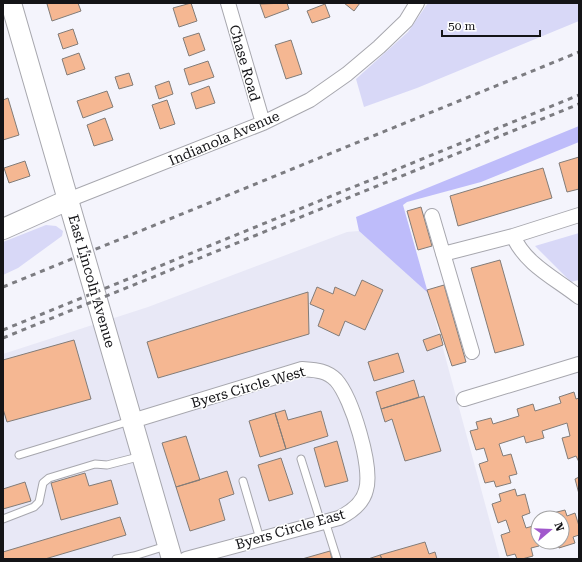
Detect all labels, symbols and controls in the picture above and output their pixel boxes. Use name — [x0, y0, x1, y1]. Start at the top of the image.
scale bar — [442, 12, 540, 38]
text: 50 m — [448, 19, 475, 33]
street label: Chase Road — [226, 23, 264, 103]
street label: Indianola Avenue — [166, 107, 282, 169]
street label: East Lincoln Avenue — [65, 213, 119, 350]
street label: Byers Circle West — [189, 363, 307, 411]
street label: Byers Circle East — [233, 506, 347, 552]
north arrow — [530, 510, 570, 550]
text: N — [551, 521, 567, 534]

